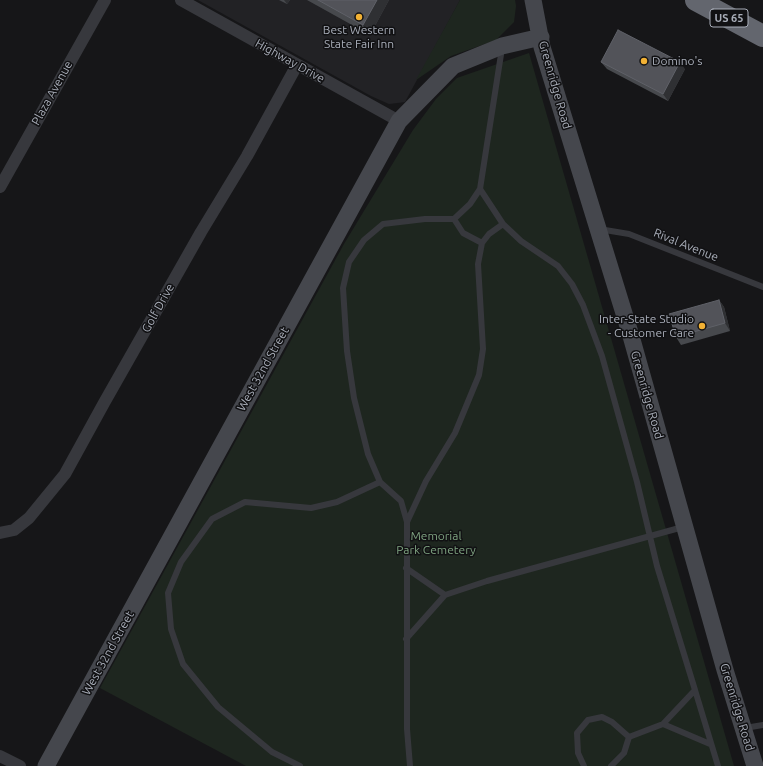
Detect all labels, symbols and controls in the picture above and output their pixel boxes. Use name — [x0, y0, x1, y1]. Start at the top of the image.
road number: US 65 — [710, 9, 748, 27]
marker: Best Western State Fair Inn — [354, 12, 364, 22]
place label: Best Western State Fair Inn — [323, 23, 395, 51]
street label: Highway Drive — [253, 36, 327, 86]
street label: Greenridge Road — [536, 39, 574, 131]
place label: Domino's — [652, 54, 702, 68]
marker: Domino's — [639, 56, 649, 66]
street label: Plaza Avenue — [28, 58, 76, 128]
street label: Rival Avenue — [651, 225, 721, 265]
street label: Golf Drive — [139, 281, 177, 335]
place label: Inter-State Studio - Customer Care — [599, 312, 694, 340]
marker: Inter-State Studio - Customer Care — [697, 321, 707, 331]
street label: West 32nd Street — [234, 324, 292, 414]
street label: Greenridge Road — [628, 349, 666, 441]
park label: Memorial Park Cemetery — [396, 529, 476, 557]
street label: West 32nd Street — [79, 608, 137, 698]
street label: Greenridge Road — [717, 661, 757, 753]

